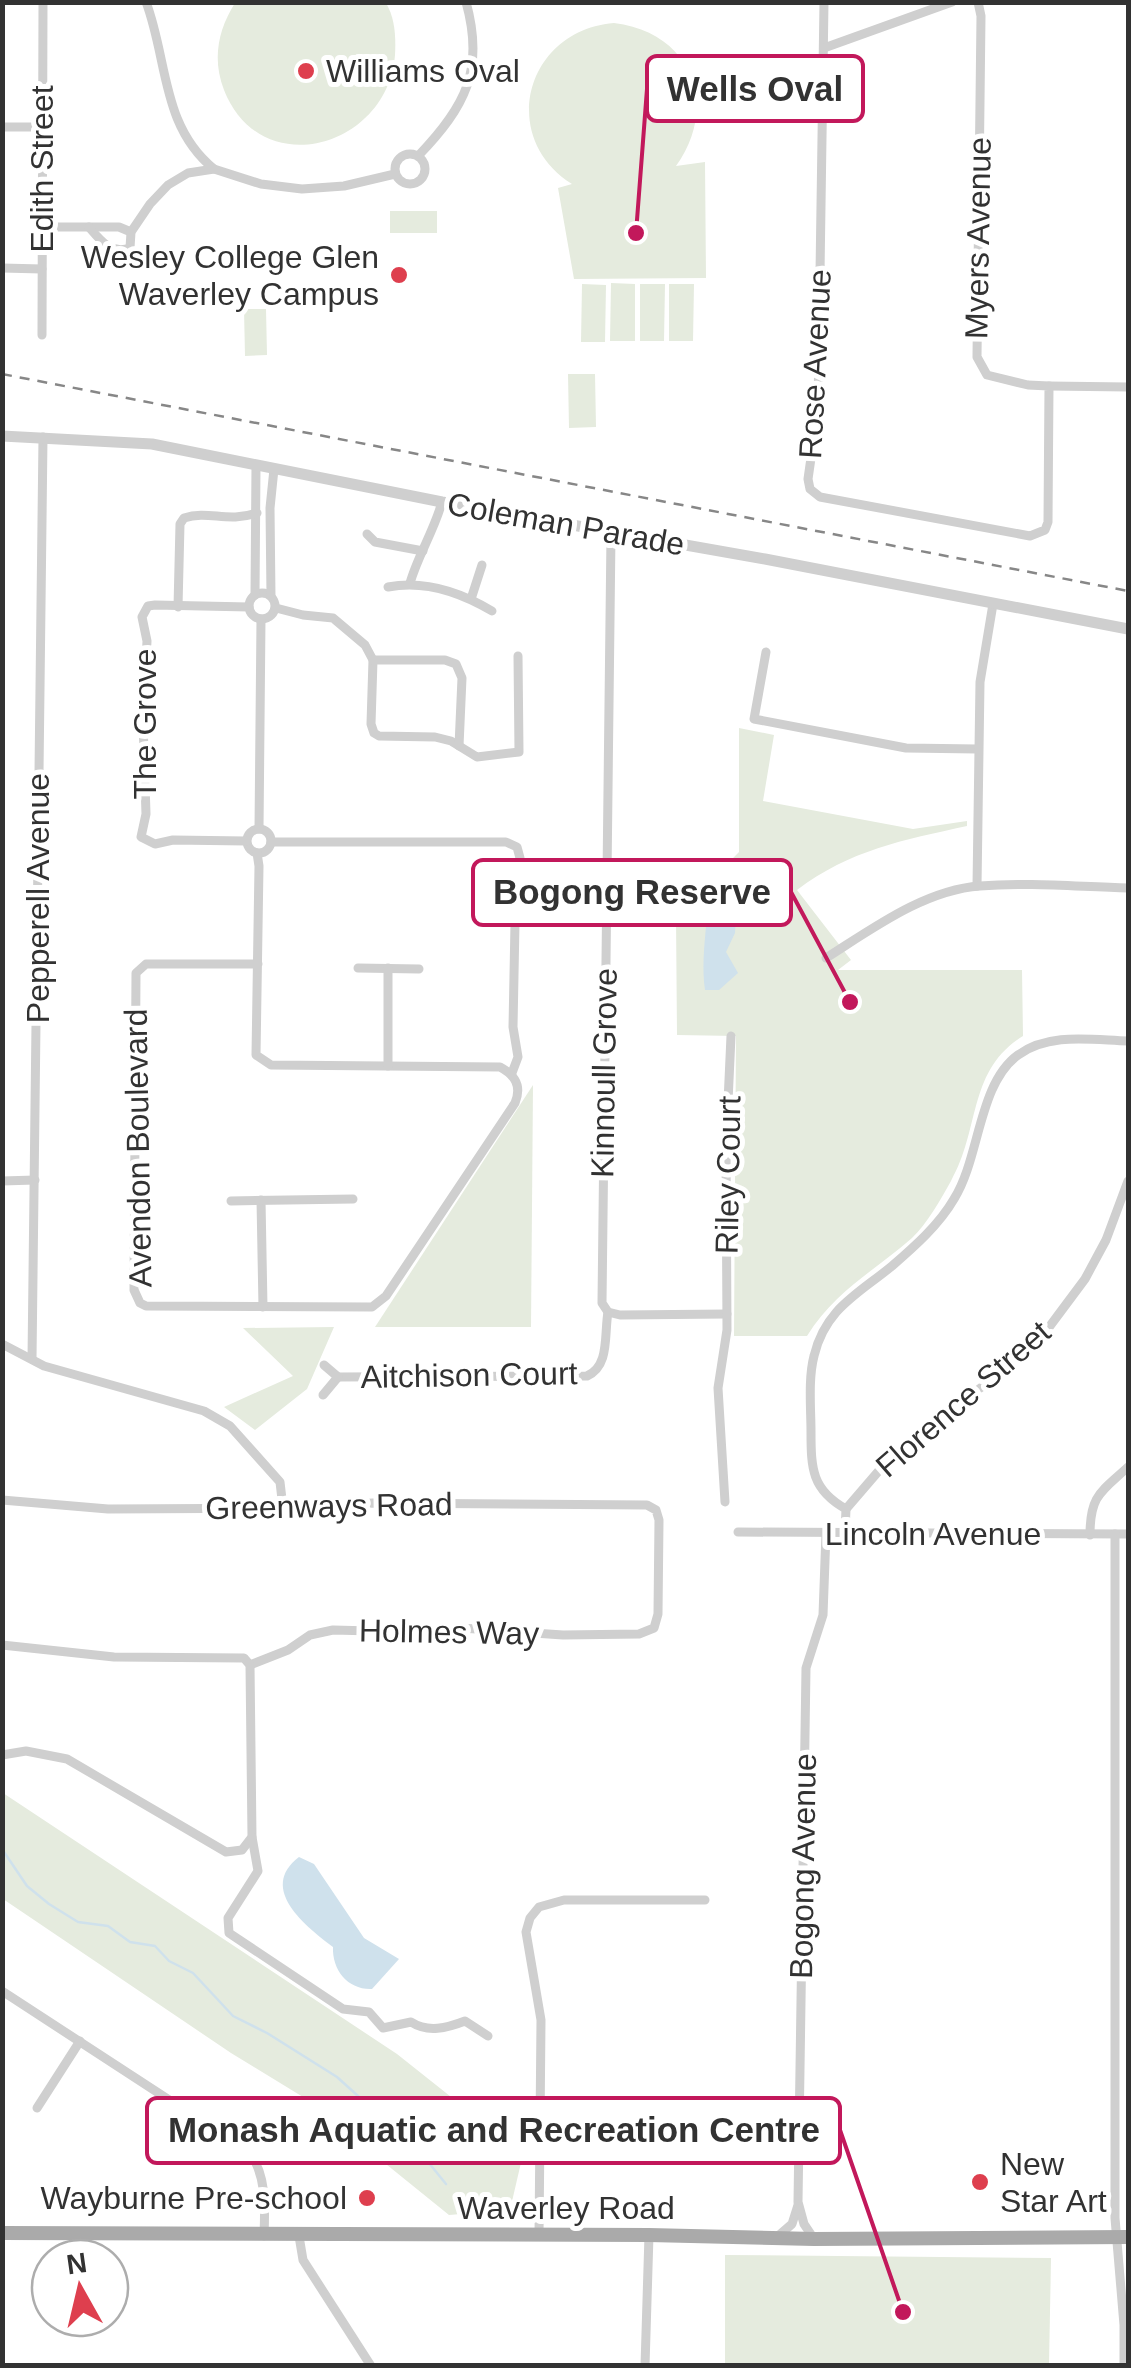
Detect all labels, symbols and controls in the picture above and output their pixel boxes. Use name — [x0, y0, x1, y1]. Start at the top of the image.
place label: Williams Oval — [326, 53, 520, 89]
callout: Wells Oval — [647, 56, 863, 121]
marker: Williams Oval — [295, 60, 317, 82]
text: Wells Oval — [667, 69, 843, 108]
street label: Edith Street — [24, 85, 60, 253]
street label: Myers Avenue — [958, 137, 998, 339]
place label: Wesley College Glen Waverley Campus — [81, 239, 379, 312]
marker: Wesley College Glen Waverley Campus — [388, 264, 410, 286]
street label: Rose Avenue — [792, 268, 838, 460]
street label: Coleman Parade — [445, 485, 687, 563]
street label: The Grove — [127, 648, 163, 800]
street label: Pepperell Avenue — [20, 773, 56, 1023]
callout: Bogong Reserve — [473, 860, 791, 925]
text: Bogong Reserve — [493, 872, 771, 911]
street label: Kinnoull Grove — [584, 968, 624, 1178]
street label: Avendon Boulevard — [118, 1008, 158, 1288]
street label: Riley Court — [709, 1095, 747, 1254]
street label: Florence Street — [869, 1314, 1057, 1484]
street label: Aitchison Court — [360, 1355, 578, 1395]
street label: Greenways Road — [205, 1486, 453, 1526]
street label: Lincoln Avenue — [825, 1516, 1041, 1552]
street label: Holmes Way — [359, 1612, 539, 1652]
street label: Bogong Avenue — [783, 1753, 823, 1979]
callout: Monash Aquatic and Recreation Centre — [147, 2098, 840, 2163]
text: Monash Aquatic and Recreation Centre — [168, 2110, 820, 2149]
place label: New Star Art — [1000, 2146, 1107, 2219]
marker: New Star Art — [969, 2171, 991, 2193]
place label: Wayburne Pre-school — [41, 2180, 347, 2216]
marker: Wayburne Pre-school — [356, 2187, 378, 2209]
street label: Waverley Road — [457, 2190, 675, 2226]
north arrow — [30, 2238, 130, 2338]
text: N — [64, 2247, 89, 2280]

